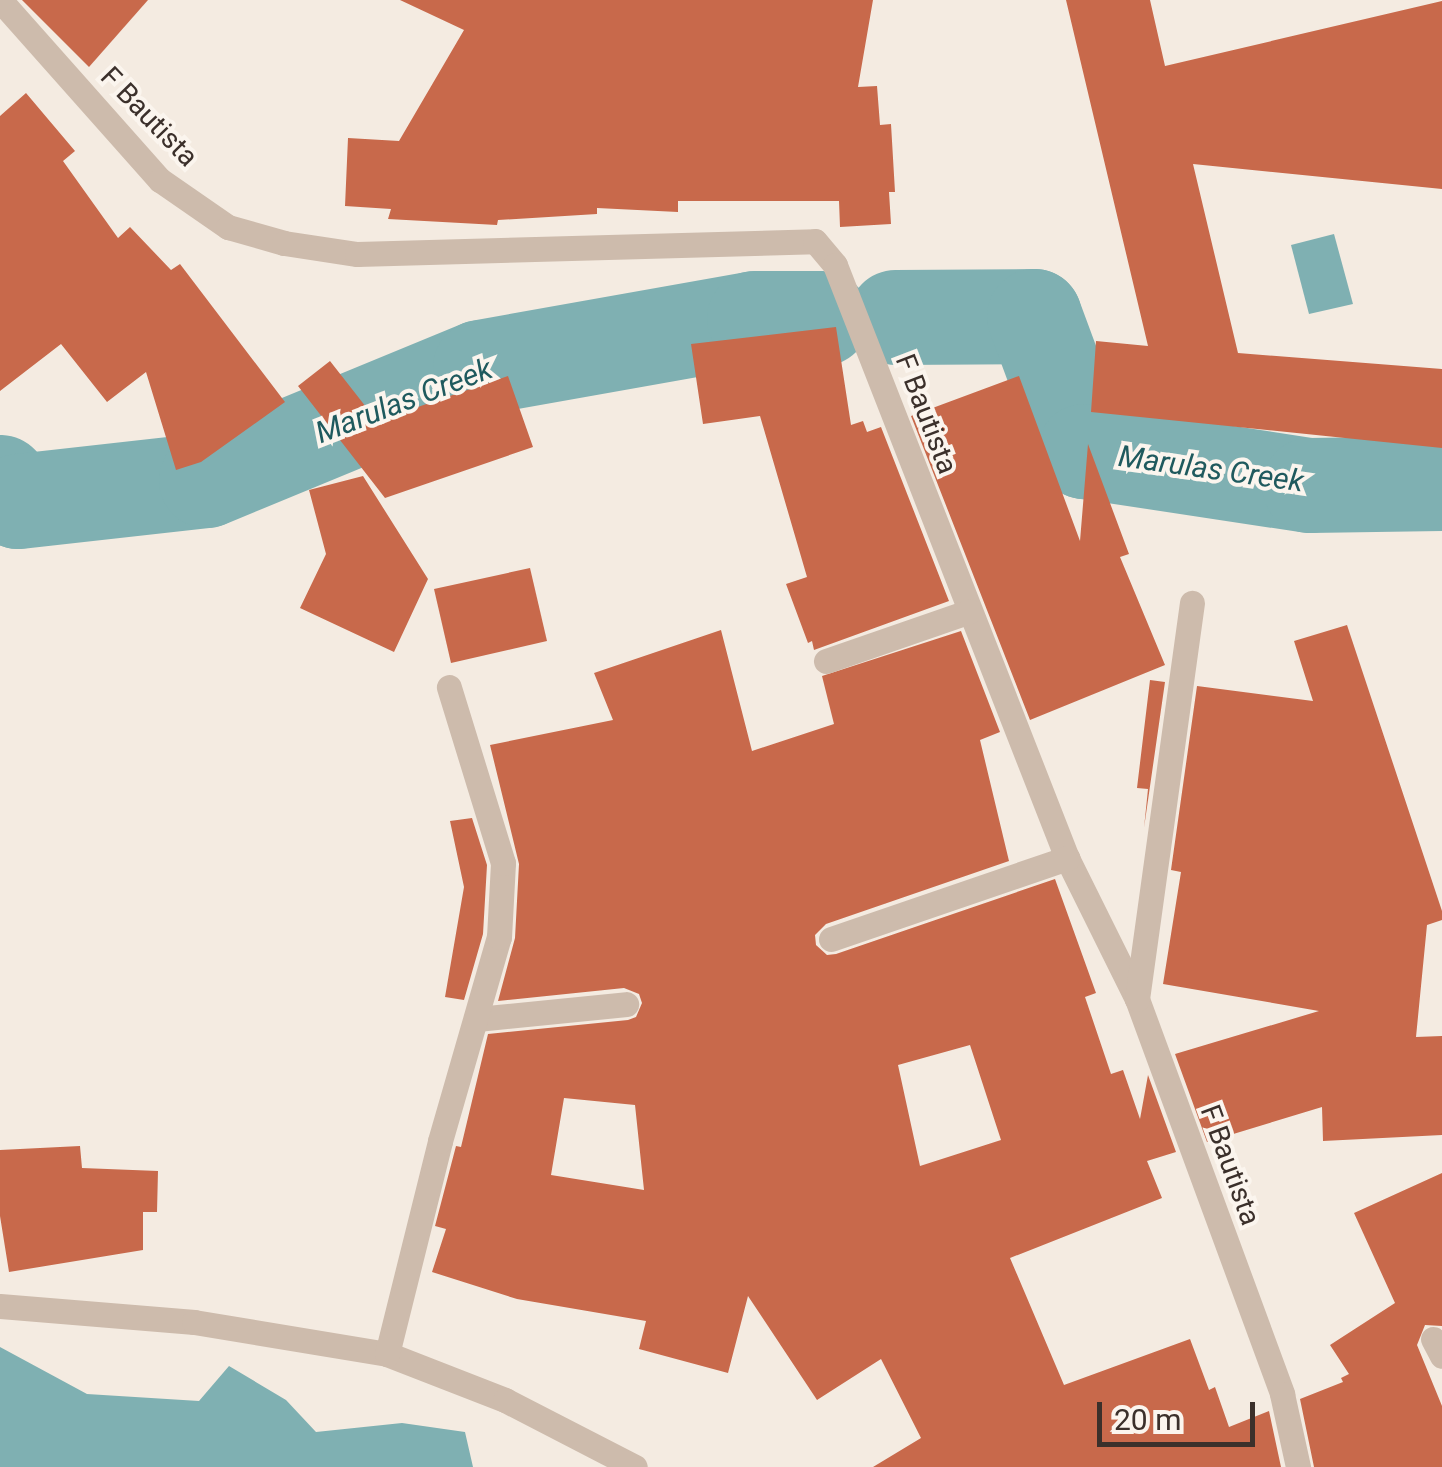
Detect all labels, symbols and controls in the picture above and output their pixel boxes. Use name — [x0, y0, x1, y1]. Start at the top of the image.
street label: F Bautista — [93, 60, 205, 174]
street label: F Bautista — [888, 349, 964, 479]
water label: Marulas Creek — [310, 351, 498, 451]
water label: Marulas Creek — [1116, 438, 1306, 500]
street label: F Bautista — [1193, 1100, 1267, 1230]
scale bar — [1102, 1382, 1260, 1444]
text: 20 m — [1114, 1402, 1181, 1437]

